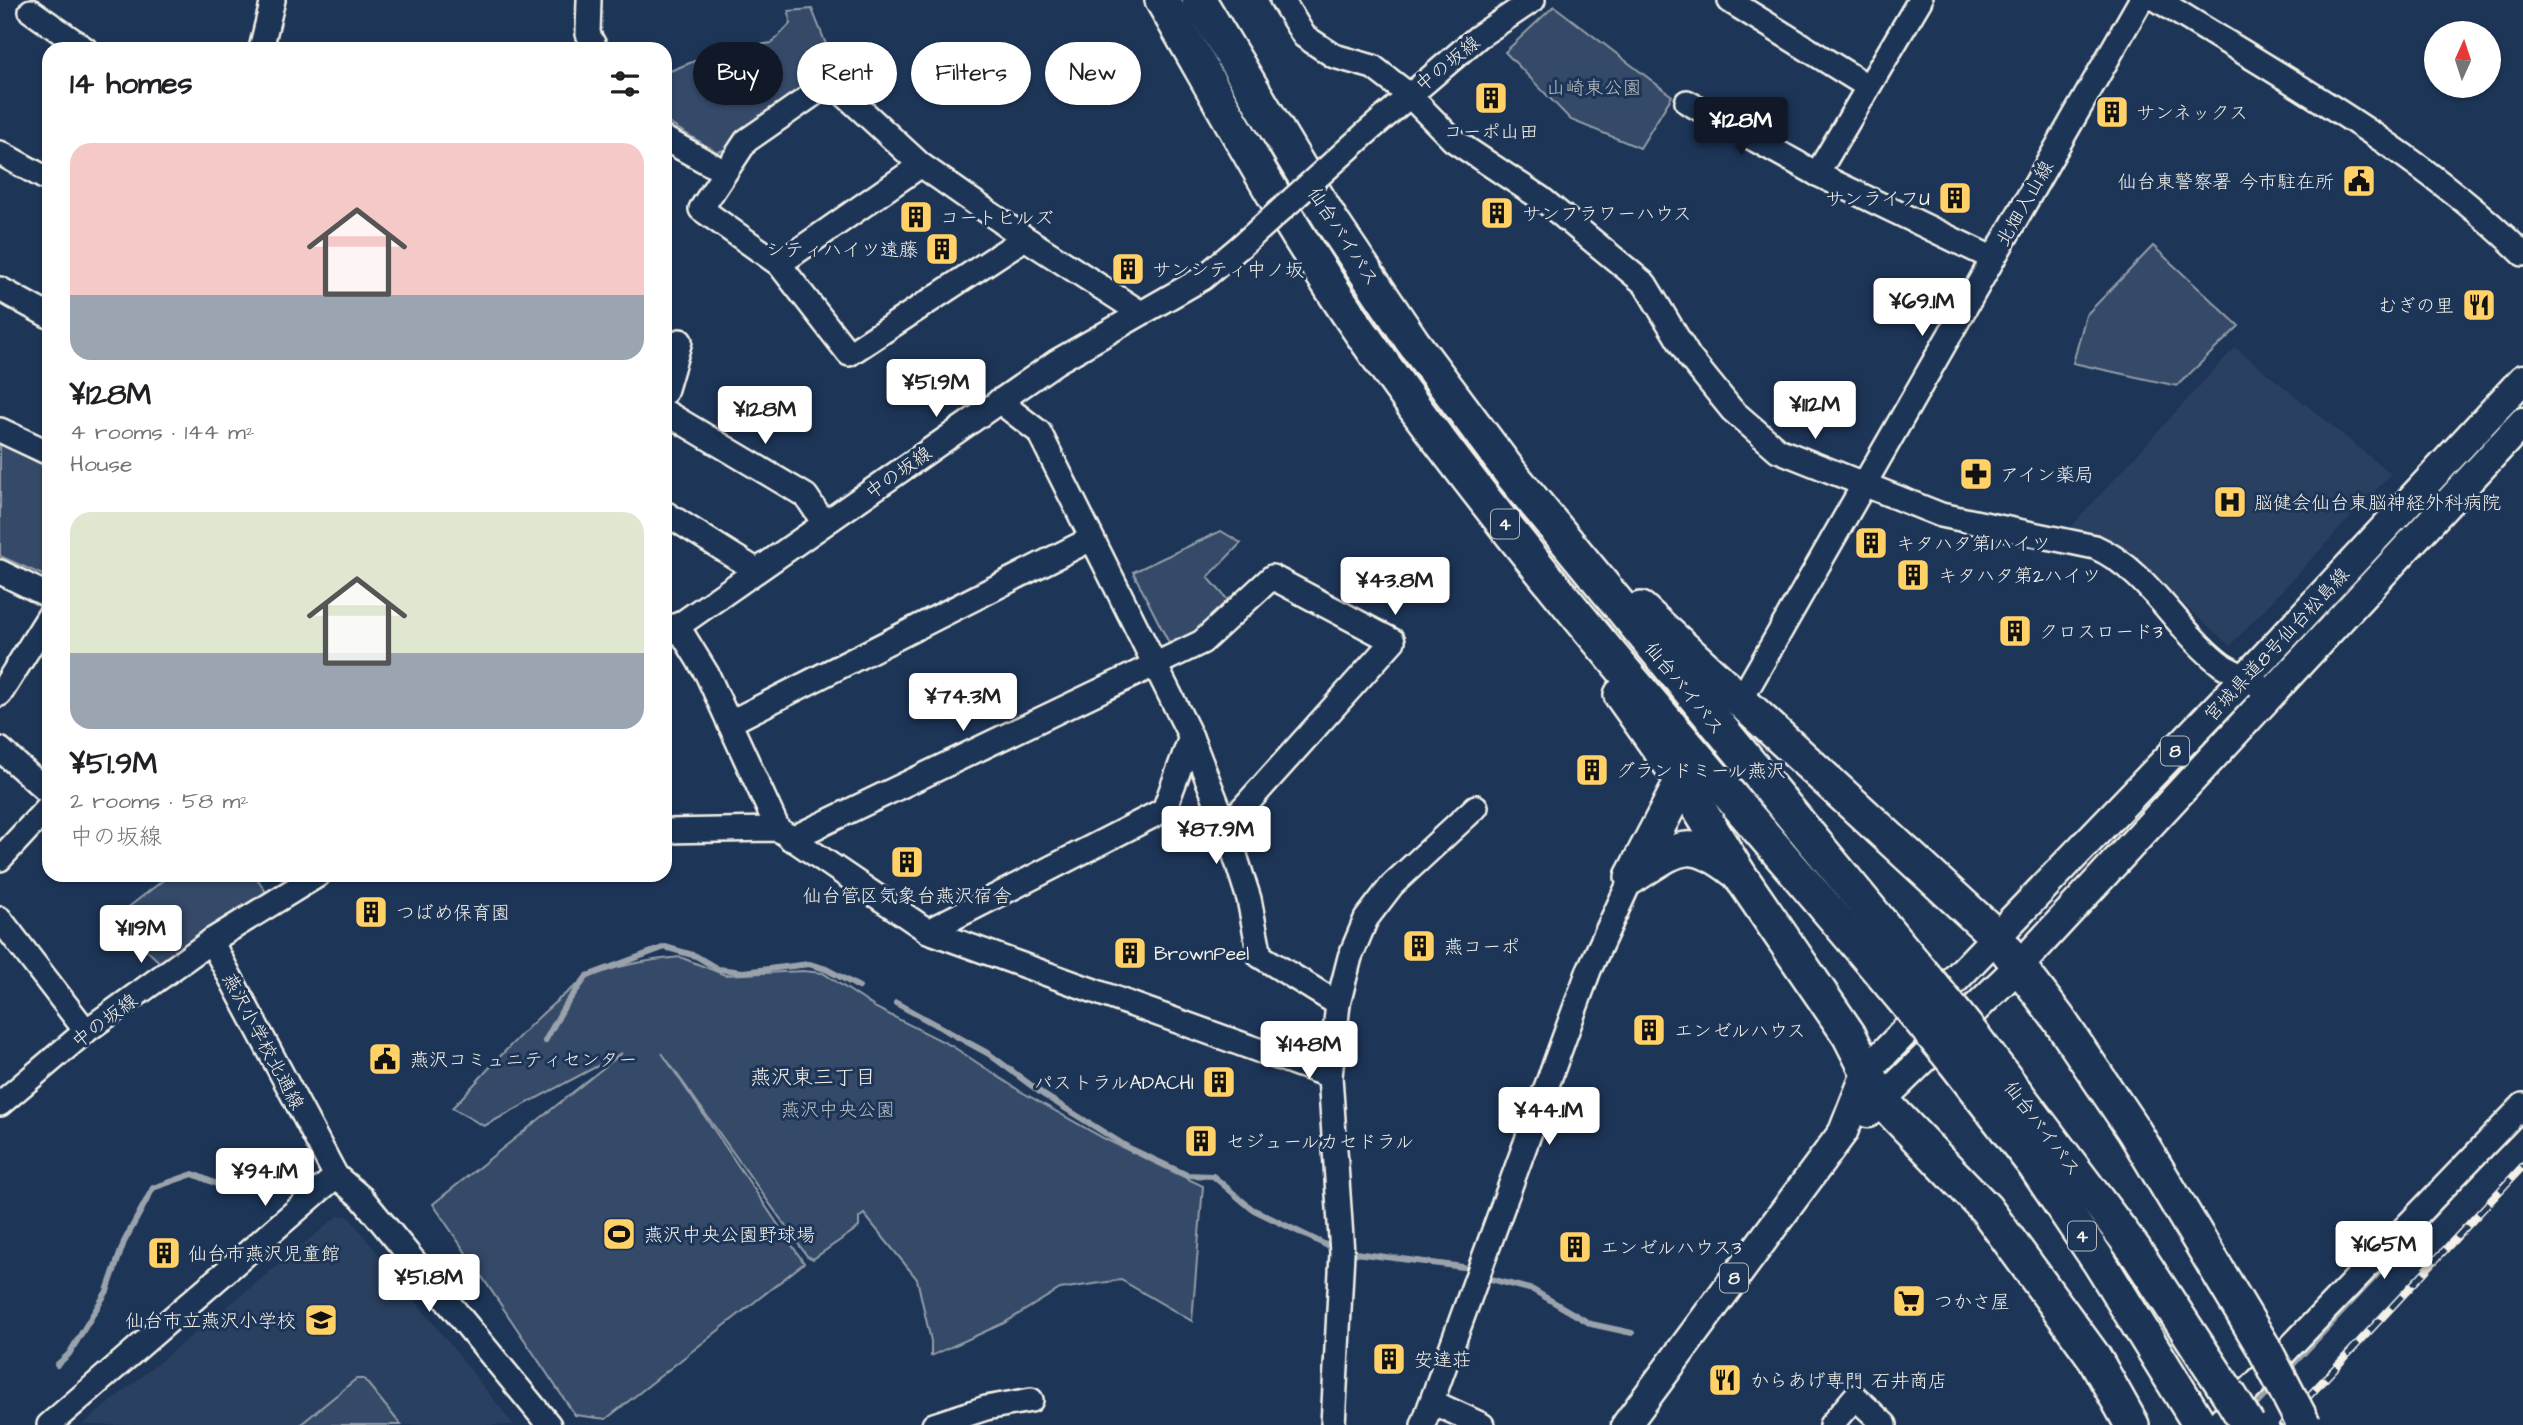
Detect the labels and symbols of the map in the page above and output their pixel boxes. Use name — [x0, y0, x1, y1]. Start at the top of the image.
north arrow — [2424, 21, 2501, 98]
street label: 中の坂線 — [1410, 30, 1486, 99]
park label: 山崎東公園 — [1546, 75, 1642, 102]
building icon: コーポ山田 — [1472, 79, 1510, 117]
building icon: サンネックス — [2093, 93, 2131, 131]
pin: ¥128M — [1692, 97, 1790, 157]
place label: サンネックス — [2136, 100, 2248, 127]
place label: コーポ山田 — [1443, 119, 1539, 146]
street label: 北畑入山線 — [1990, 156, 2061, 252]
public building icon: 仙台東警察署 今市駐在所 — [2340, 162, 2378, 200]
place label: 仙台東警察署 今市駐在所 — [2117, 169, 2334, 196]
building icon: サンライフU — [1936, 179, 1974, 217]
street label: 仙台バイパス — [1300, 182, 1385, 292]
place label: サンライフU — [1825, 186, 1930, 213]
building icon: サンフラワーハウス — [1478, 194, 1516, 232]
building icon: コートヒルズ — [897, 198, 935, 236]
place label: サンフラワーハウス — [1522, 201, 1692, 228]
place label: コートヒルズ — [940, 205, 1054, 232]
building icon: シティハイツ遠藤 — [923, 230, 961, 268]
place label: シティハイツ遠藤 — [766, 237, 918, 264]
building icon: サンシティ中ノ坂 — [1109, 250, 1147, 288]
place label: サンシティ中ノ坂 — [1152, 257, 1304, 284]
pin: ¥69.1M — [1865, 278, 1979, 338]
restaurant icon: むぎの里 — [2460, 286, 2498, 324]
place label: むぎの里 — [2378, 293, 2454, 320]
pin: ¥51.9M — [879, 360, 993, 419]
pin: ¥112M — [1766, 382, 1864, 441]
pin: ¥128M — [716, 386, 814, 446]
street label: 中の坂線 — [860, 440, 938, 506]
pharmacy icon: アイン薬局 — [1957, 455, 1995, 493]
place label: アイン薬局 — [2000, 462, 2094, 489]
hospital icon: 脳健会仙台東脳神経外科病院 — [2211, 483, 2249, 521]
place label: 脳健会仙台東脳神経外科病院 — [2254, 490, 2501, 517]
road number: 4 — [1491, 510, 1519, 538]
building icon: キタハタ第1ハイツ — [1852, 524, 1890, 562]
place label: キタハタ第1ハイツ — [1896, 531, 2050, 558]
building icon: キタハタ第2ハイツ — [1894, 556, 1932, 594]
pin: ¥43.8M — [1338, 558, 1452, 617]
street label: 宮城県道8号仙台松島線 — [2198, 562, 2356, 728]
place label: キタハタ第2ハイツ — [1938, 563, 2101, 590]
building icon: クロスロード3 — [1996, 612, 2034, 650]
place label: クロスロード3 — [2039, 619, 2163, 646]
street label: 仙台バイパス — [1638, 636, 1730, 742]
pin: ¥74.3M — [906, 674, 1020, 733]
road number: 8 — [2161, 736, 2189, 766]
building icon: グランドミール燕沢 — [1573, 751, 1611, 789]
place label: グランドミール燕沢 — [1616, 758, 1785, 785]
pin: ¥87.9M — [1159, 806, 1273, 866]
building icon: 仙台管区気象台燕沢宿舎 — [888, 843, 926, 881]
place label: 仙台管区気象台燕沢宿舎 — [802, 883, 1012, 910]
building icon: つばめ保育園 — [352, 893, 390, 931]
place label: つばめ保育園 — [396, 900, 510, 927]
pin: ¥119M — [92, 906, 190, 965]
building icon: 燕コーポ — [1400, 927, 1438, 965]
building icon: BrownPeel — [1111, 934, 1149, 972]
place label: 燕コーポ — [1444, 934, 1520, 961]
place label: BrownPeel — [1154, 941, 1249, 968]
street label: 燕沢小学校北通線 — [215, 968, 310, 1115]
street label: 中の坂線 — [66, 988, 143, 1055]
building icon: エンゼルハウス — [1630, 1011, 1668, 1049]
place label: エンゼルハウス — [1674, 1018, 1806, 1045]
pin: ¥148M — [1260, 1021, 1358, 1081]
public building icon: 燕沢コミュニティセンター — [366, 1040, 404, 1078]
place label: 燕沢コミュニティセンター — [410, 1047, 637, 1074]
district label: 燕沢東三丁目 — [750, 1063, 876, 1092]
building icon: パストラルADACHI — [1200, 1063, 1238, 1101]
place label: パストラルADACHI — [1034, 1070, 1194, 1097]
street label: 仙台バイパス — [1997, 1075, 2087, 1182]
pin: ¥44.1M — [1492, 1088, 1606, 1147]
park label: 燕沢中央公園 — [781, 1097, 895, 1124]
building icon: セジュールカセドラル — [1182, 1122, 1220, 1160]
place label: セジュールカセドラル — [1226, 1129, 1414, 1156]
pin: ¥94.1M — [208, 1148, 322, 1208]
sports icon: 燕沢中央公園野球場 — [600, 1215, 638, 1253]
place label: 燕沢中央公園野球場 — [644, 1222, 815, 1249]
road number: 4 — [2068, 1222, 2096, 1251]
pin: ¥165M — [2335, 1222, 2433, 1281]
building icon: エンゼルハウス3 — [1556, 1228, 1594, 1266]
building icon: 仙台市燕沢児童館 — [145, 1234, 183, 1272]
place label: エンゼルハウス3 — [1600, 1235, 1742, 1262]
place label: 仙台市燕沢児童館 — [188, 1241, 340, 1268]
pin: ¥51.8M — [372, 1254, 486, 1314]
road number: 8 — [1720, 1264, 1748, 1293]
supermarket icon: つかさ屋 — [1890, 1282, 1928, 1320]
place label: つかさ屋 — [1934, 1289, 2010, 1316]
school or university icon: 仙台市立燕沢小学校 — [302, 1301, 340, 1339]
place label: 仙台市立燕沢小学校 — [125, 1308, 296, 1335]
building icon: 安達荘 — [1370, 1340, 1408, 1378]
place label: 安達荘 — [1414, 1347, 1471, 1374]
restaurant icon: からあげ専門 石井商店 — [1706, 1361, 1744, 1399]
place label: からあげ専門 石井商店 — [1750, 1368, 1947, 1395]

